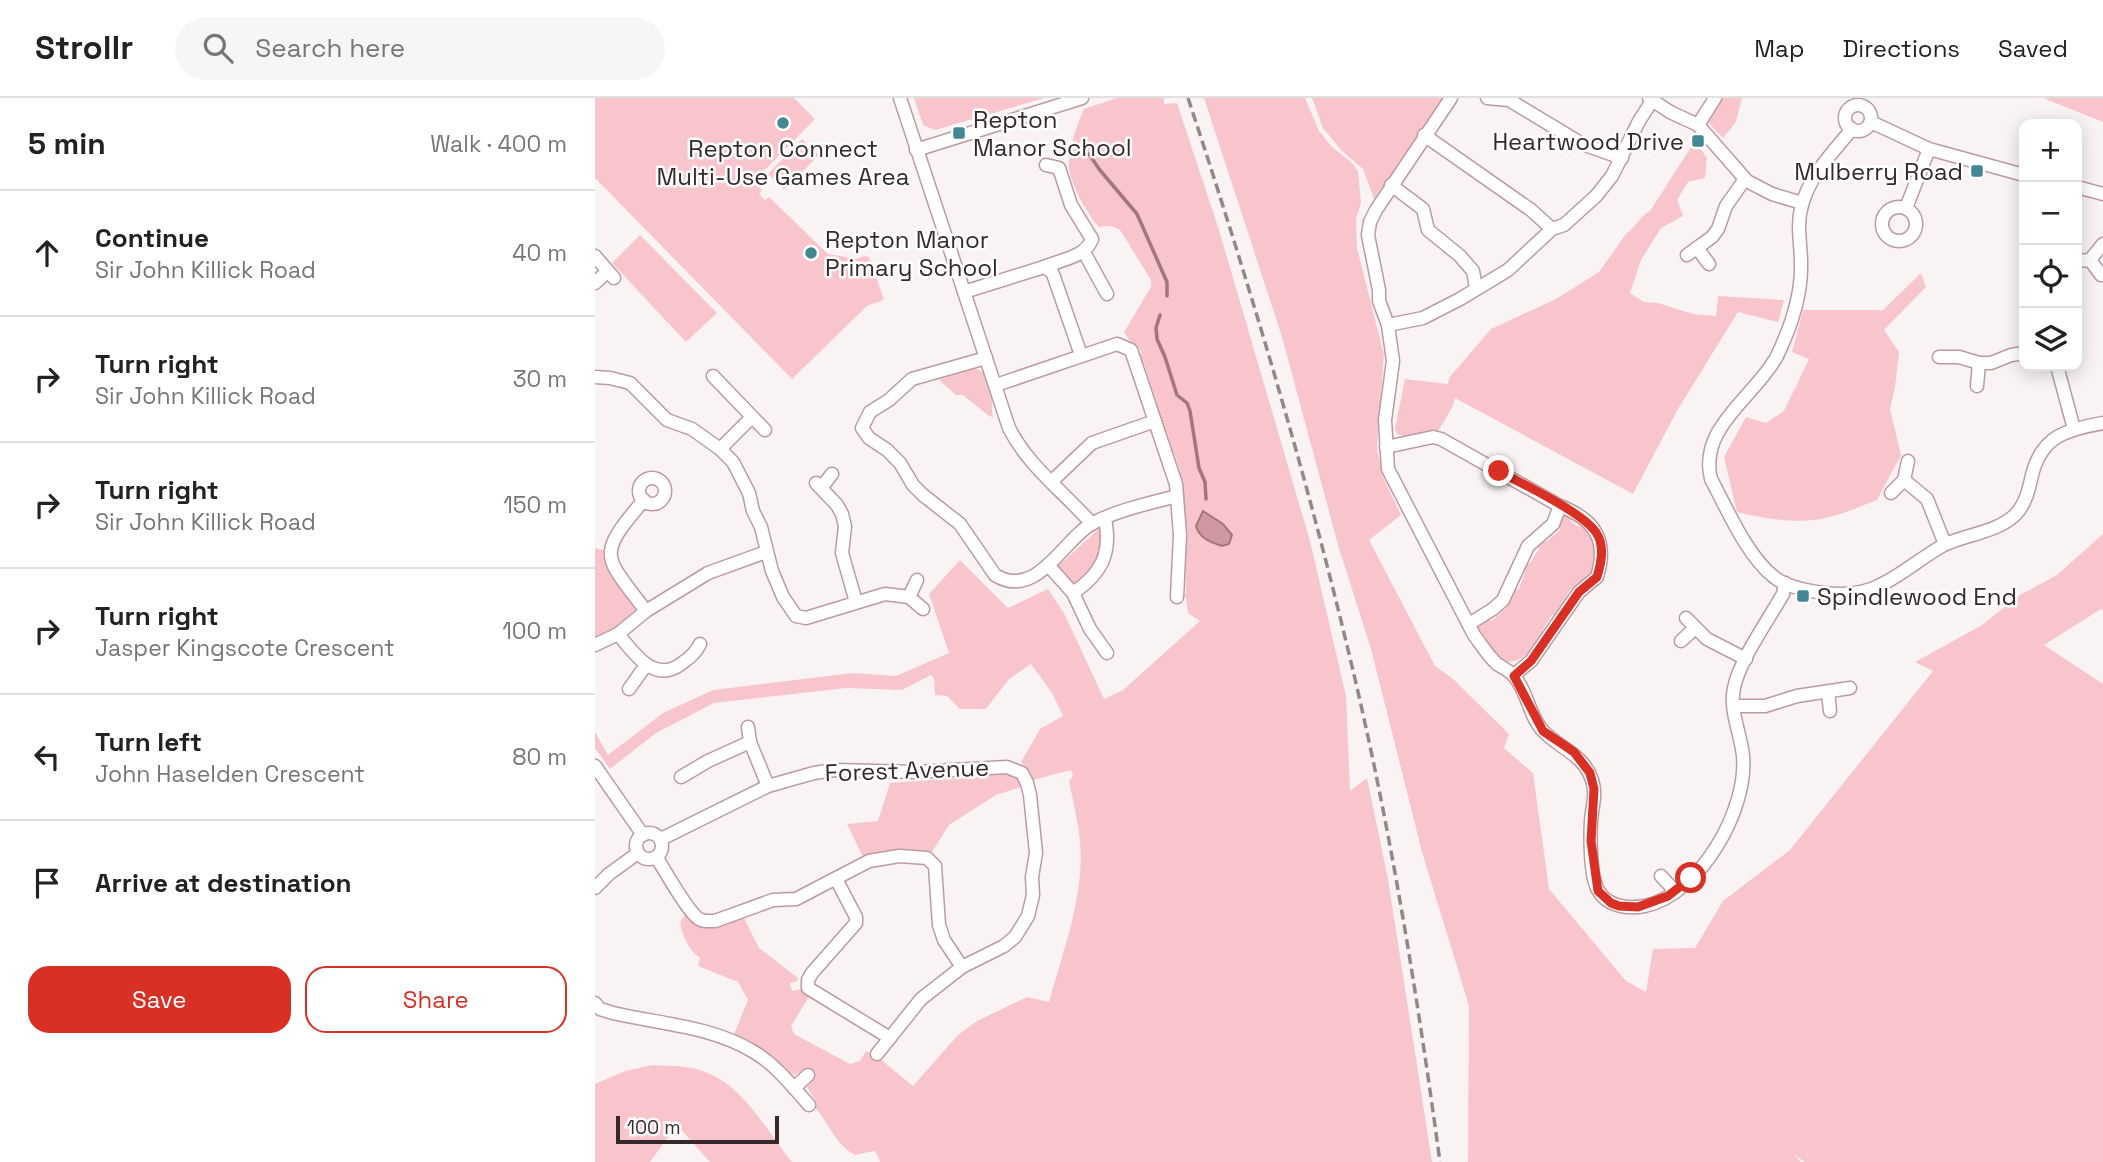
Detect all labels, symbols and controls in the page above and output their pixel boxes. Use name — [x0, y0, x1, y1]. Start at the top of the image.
search box — [175, 17, 665, 80]
text: Strollr — [35, 27, 133, 69]
icon: search — [199, 29, 237, 67]
text: Search here — [255, 31, 405, 65]
text: Map — [1754, 33, 1804, 64]
text: Directions — [1842, 33, 1960, 64]
text: Saved — [1998, 33, 2068, 64]
place label: Repton Manor School — [973, 104, 1132, 163]
marker: Repton Connect Multi-Use Games Area — [775, 115, 791, 131]
map controls — [2019, 119, 2082, 371]
button: + — [2019, 119, 2082, 182]
text: 5 min — [28, 124, 106, 163]
marker: Repton Manor School — [951, 125, 967, 141]
place label: Heartwood Drive — [1492, 126, 1684, 157]
text: Walk · 400 m — [430, 129, 567, 159]
place label: Repton Connect Multi-Use Games Area — [657, 133, 910, 192]
marker: Heartwood Drive — [1690, 133, 1706, 149]
place label: Mulberry Road — [1794, 156, 1963, 187]
marker: Mulberry Road — [1969, 163, 1985, 179]
button: − — [2019, 182, 2082, 245]
text: Continue — [95, 221, 209, 255]
place label: Repton Manor Primary School — [825, 224, 998, 283]
icon: ahead — [28, 234, 66, 272]
text: 40 m — [512, 238, 567, 268]
marker: Repton Manor Primary School — [803, 245, 819, 261]
button: locate — [2019, 245, 2082, 308]
text: Sir John Killick Road — [95, 255, 316, 285]
button: layers — [2019, 308, 2082, 371]
text: Turn right — [95, 347, 219, 381]
icon: right — [28, 360, 66, 398]
text: 30 m — [513, 364, 567, 394]
text: Sir John Killick Road — [95, 381, 316, 411]
route end — [1483, 455, 1514, 486]
text: Turn right — [95, 473, 219, 507]
icon: right — [28, 486, 66, 524]
text: 150 m — [503, 490, 567, 520]
text: Sir John Killick Road — [95, 507, 316, 537]
place label: Spindlewood End — [1817, 581, 2017, 612]
marker: Spindlewood End — [1795, 588, 1811, 604]
text: Turn right — [95, 599, 219, 633]
icon: right — [28, 612, 66, 650]
text: 100 m — [502, 616, 567, 646]
text: Jasper Kingscote Crescent — [95, 633, 395, 663]
text: Turn left — [95, 725, 202, 759]
icon: left — [28, 738, 66, 776]
text: 80 m — [512, 742, 567, 772]
street label: Forest Avenue — [824, 752, 990, 788]
text: John Haselden Crescent — [95, 759, 365, 789]
route start — [1675, 862, 1706, 893]
icon: arrive — [28, 864, 66, 902]
text: Arrive at destination — [95, 866, 352, 900]
button: Save — [28, 966, 291, 1033]
button: Share — [305, 966, 567, 1033]
scale bar — [616, 1113, 779, 1145]
text: 100 m — [627, 1115, 681, 1140]

